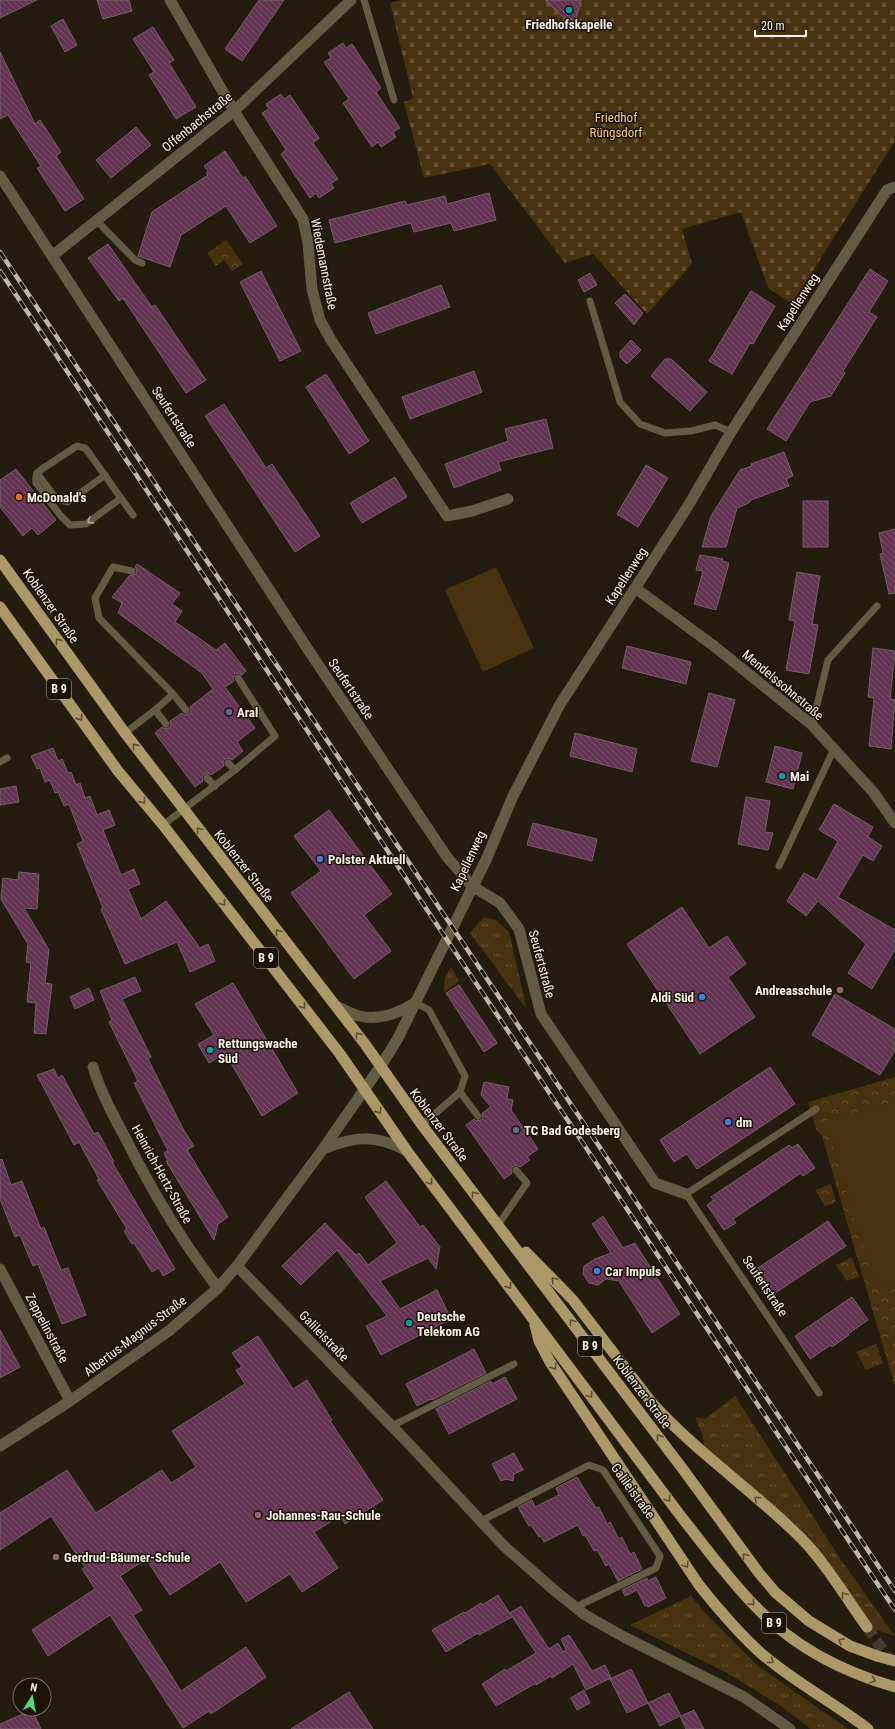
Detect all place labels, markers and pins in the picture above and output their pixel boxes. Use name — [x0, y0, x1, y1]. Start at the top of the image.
marker: Friedhofskapelle — [564, 5, 574, 15]
place label: Friedhofskapelle — [525, 17, 613, 32]
place label: McDonald's — [27, 490, 86, 505]
marker: McDonald's — [14, 492, 24, 502]
place label: Aral — [237, 705, 258, 720]
marker: Aral — [224, 707, 234, 717]
place label: Mai — [790, 769, 809, 784]
marker: Mai — [777, 771, 787, 781]
place label: Polster Aktuell — [328, 852, 406, 867]
marker: Polster Aktuell — [315, 854, 325, 864]
place label: Andreasschule — [755, 983, 832, 998]
marker: Andreasschule — [835, 985, 845, 995]
place label: Aldi Süd — [650, 990, 694, 1005]
marker: Aldi Süd — [697, 992, 707, 1002]
place label: Rettungswache Süd — [218, 1036, 298, 1066]
marker: Rettungswache Süd — [205, 1045, 215, 1055]
place label: dm — [736, 1115, 752, 1130]
marker: dm — [723, 1117, 733, 1127]
place label: TC Bad Godesberg — [524, 1123, 620, 1138]
marker: TC Bad Godesberg — [511, 1125, 521, 1135]
place label: Car Impuls — [605, 1264, 661, 1279]
marker: Car Impuls — [592, 1266, 602, 1276]
place label: Deutsche Telekom AG — [417, 1309, 480, 1339]
marker: Deutsche Telekom AG — [404, 1318, 414, 1328]
place label: Johannes-Rau-Schule — [266, 1508, 381, 1523]
marker: Johannes-Rau-Schule — [253, 1510, 263, 1520]
place label: Gerdrud-Bäumer-Schule — [64, 1550, 190, 1565]
marker: Gerdrud-Bäumer-Schule — [51, 1552, 61, 1562]

